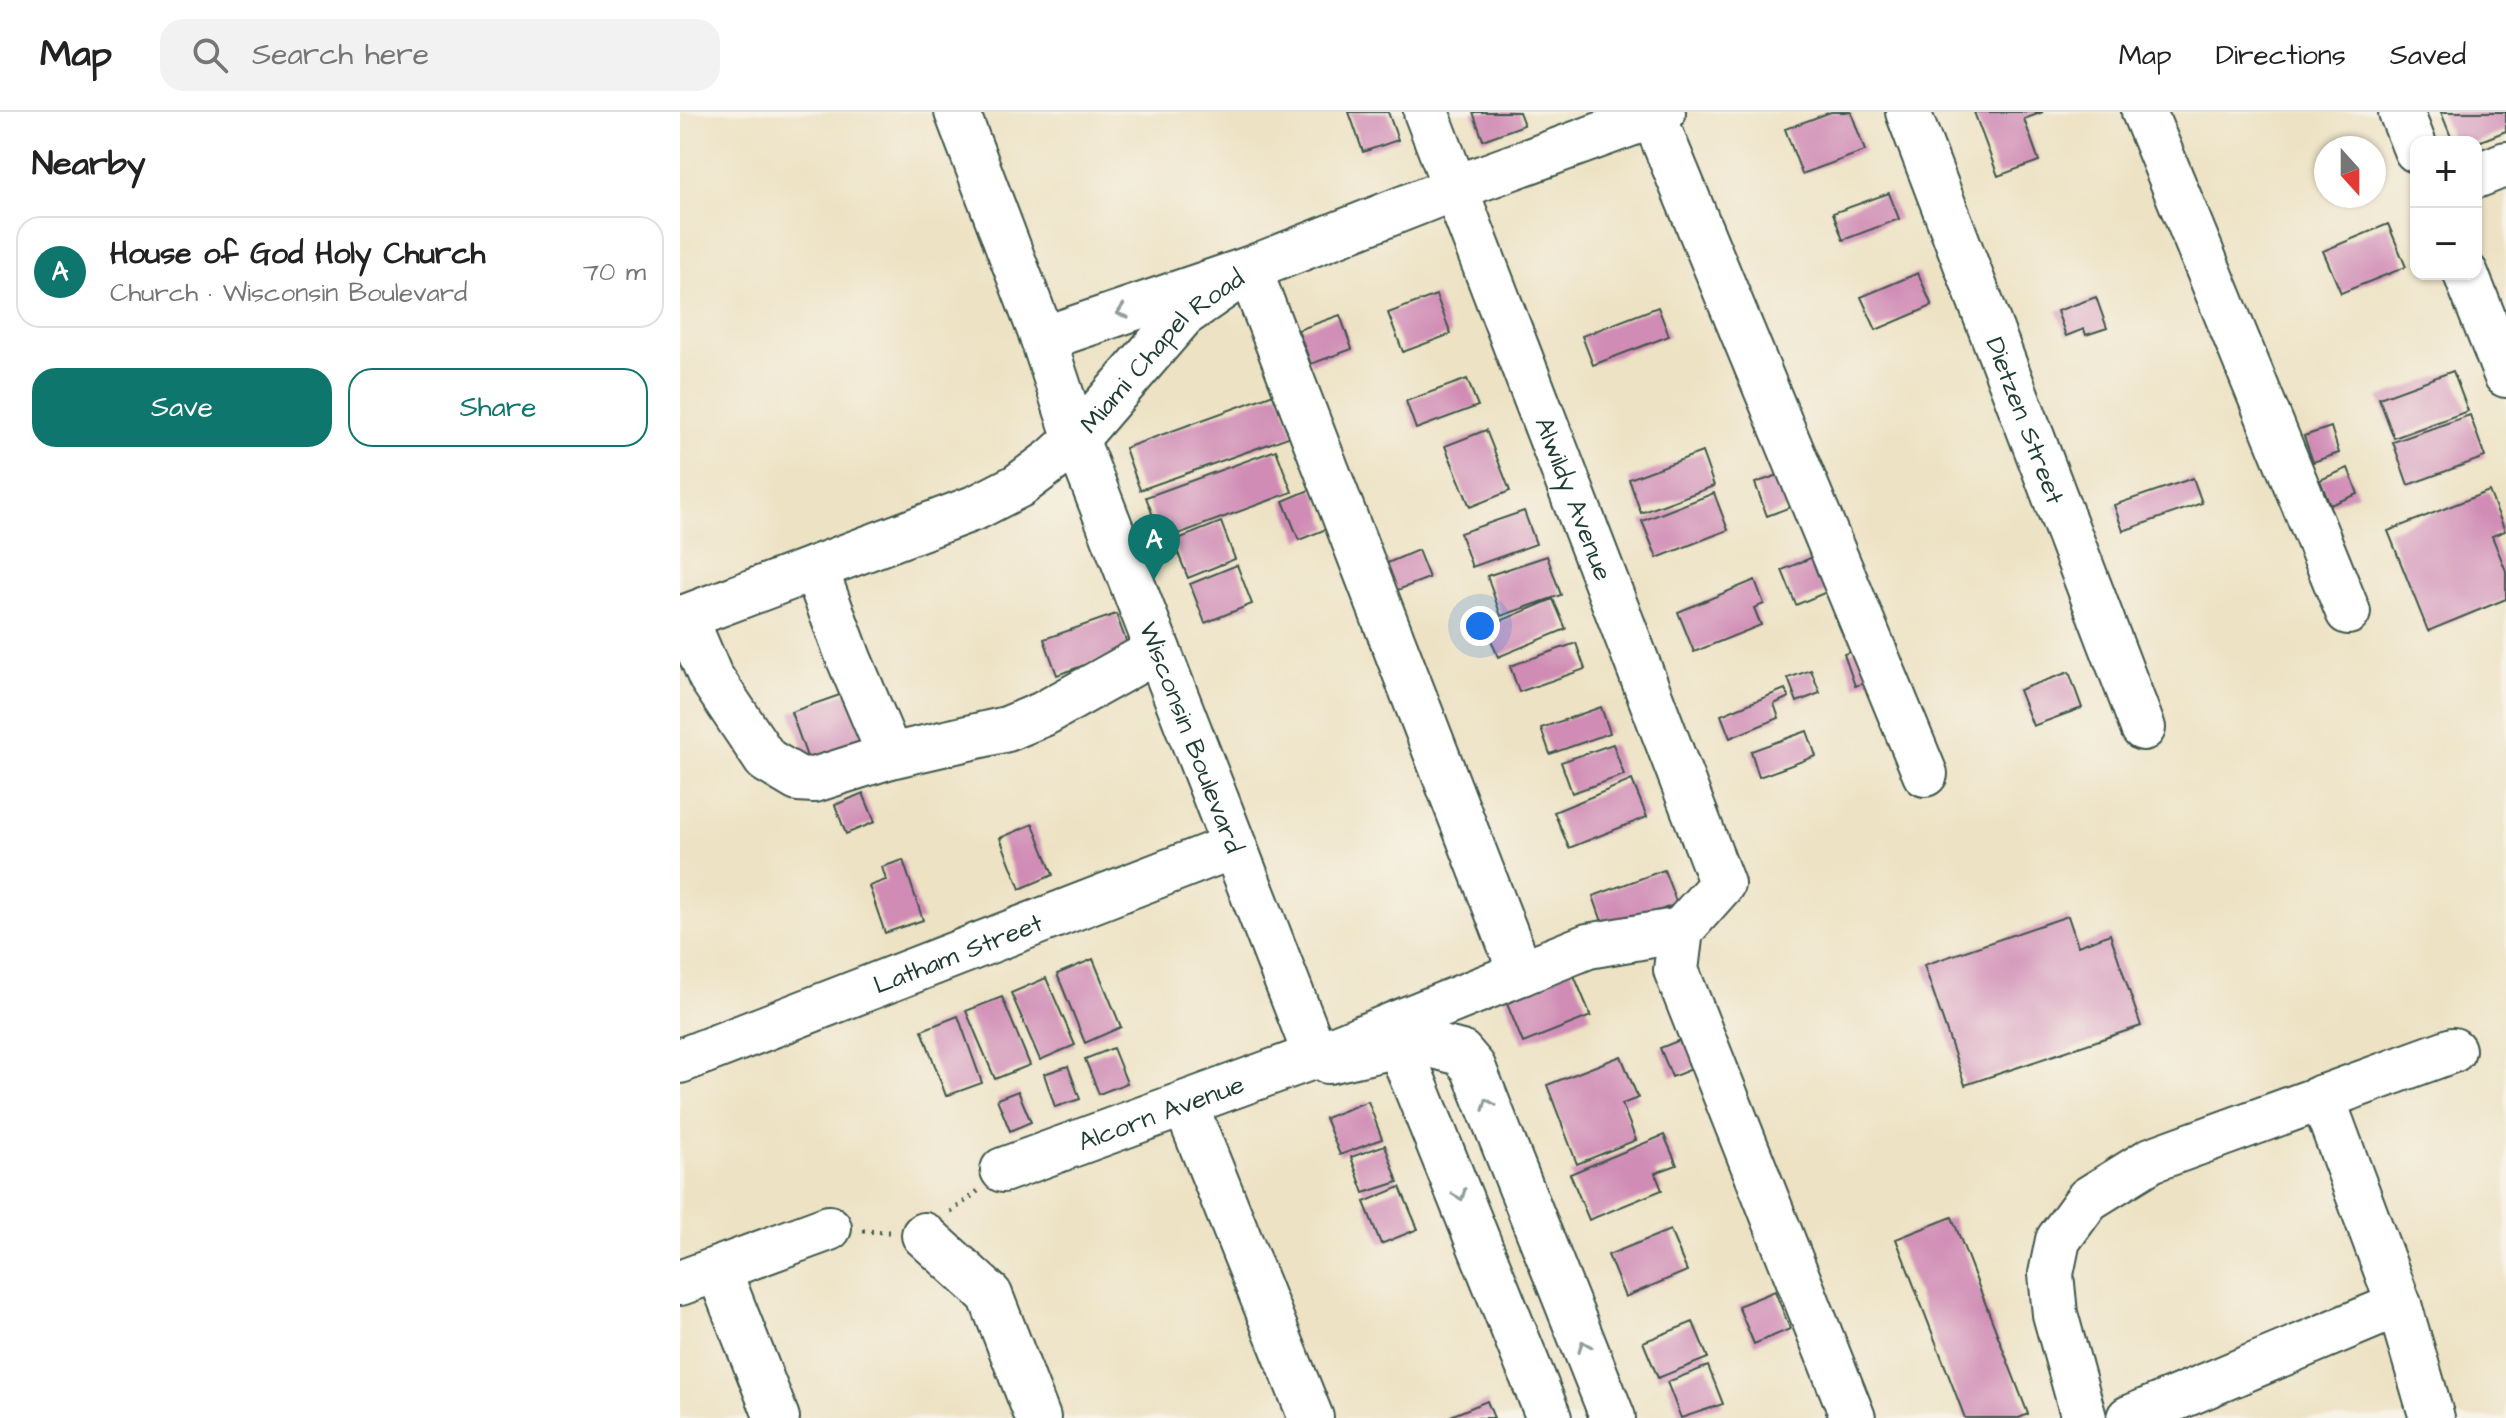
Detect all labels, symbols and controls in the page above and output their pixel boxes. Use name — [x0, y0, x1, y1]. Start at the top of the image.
search box — [160, 19, 720, 91]
text: Map — [40, 29, 112, 81]
icon: search — [188, 33, 232, 77]
text: Search here — [252, 34, 429, 76]
text: Map — [2119, 36, 2172, 75]
text: Directions — [2216, 36, 2346, 75]
text: Saved — [2390, 36, 2466, 75]
north arrow — [2314, 136, 2386, 208]
map controls — [2410, 136, 2482, 280]
button: + — [2410, 136, 2482, 208]
text: Nearby — [32, 140, 146, 188]
button: − — [2410, 208, 2482, 280]
text: House of God Holy Church — [110, 233, 485, 275]
text: A — [52, 254, 68, 290]
text: 70 m — [583, 254, 646, 290]
street label: Miami Chapel Road — [1072, 261, 1252, 441]
text: Church · Wisconsin Boulevard — [110, 275, 467, 311]
one-way arrow — [1116, 303, 1130, 319]
street label: Dietzen Street — [1977, 332, 2073, 510]
button: Save — [32, 368, 332, 447]
button: Share — [348, 368, 648, 447]
street label: Alwildy Avenue — [1526, 412, 1621, 586]
pin: A — [1128, 514, 1180, 580]
your location — [1460, 606, 1500, 646]
street label: Wisconsin Boulevard — [1130, 617, 1252, 858]
street label: Latham Street — [868, 905, 1048, 1003]
street label: Alcorn Avenue — [1073, 1067, 1249, 1160]
one-way arrow — [1481, 1098, 1498, 1112]
one-way arrow — [1450, 1187, 1466, 1201]
one-way arrow — [1578, 1340, 1594, 1354]

